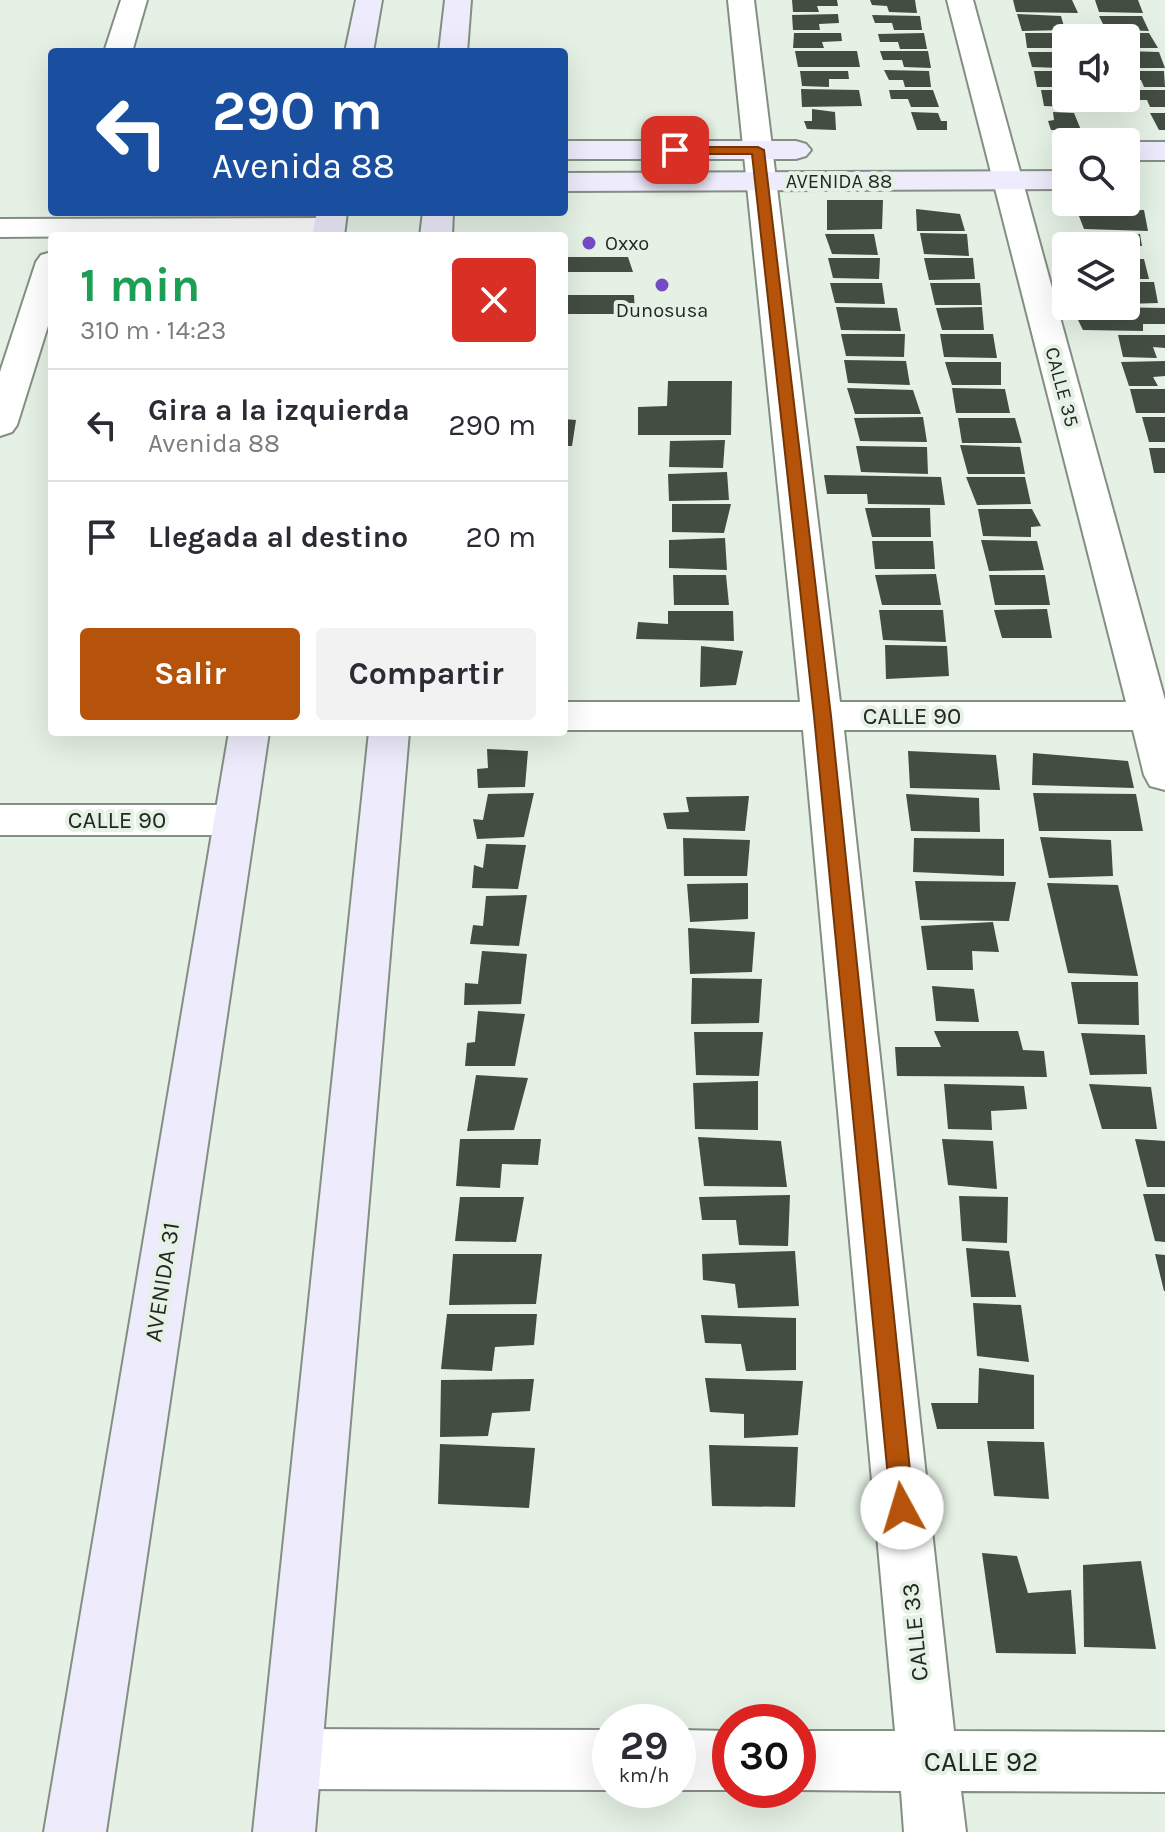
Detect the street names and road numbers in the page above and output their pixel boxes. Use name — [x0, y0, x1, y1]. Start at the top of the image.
street label: AVENIDA 88 — [786, 170, 892, 193]
street label: CALLE 35 — [1040, 345, 1084, 429]
street label: CALLE 90 — [863, 702, 961, 730]
street label: CALLE 90 — [68, 806, 166, 834]
street label: AVENIDA 31 — [139, 1220, 185, 1344]
street label: CALLE 33 — [896, 1582, 934, 1682]
street label: CALLE 92 — [924, 1745, 1038, 1778]

